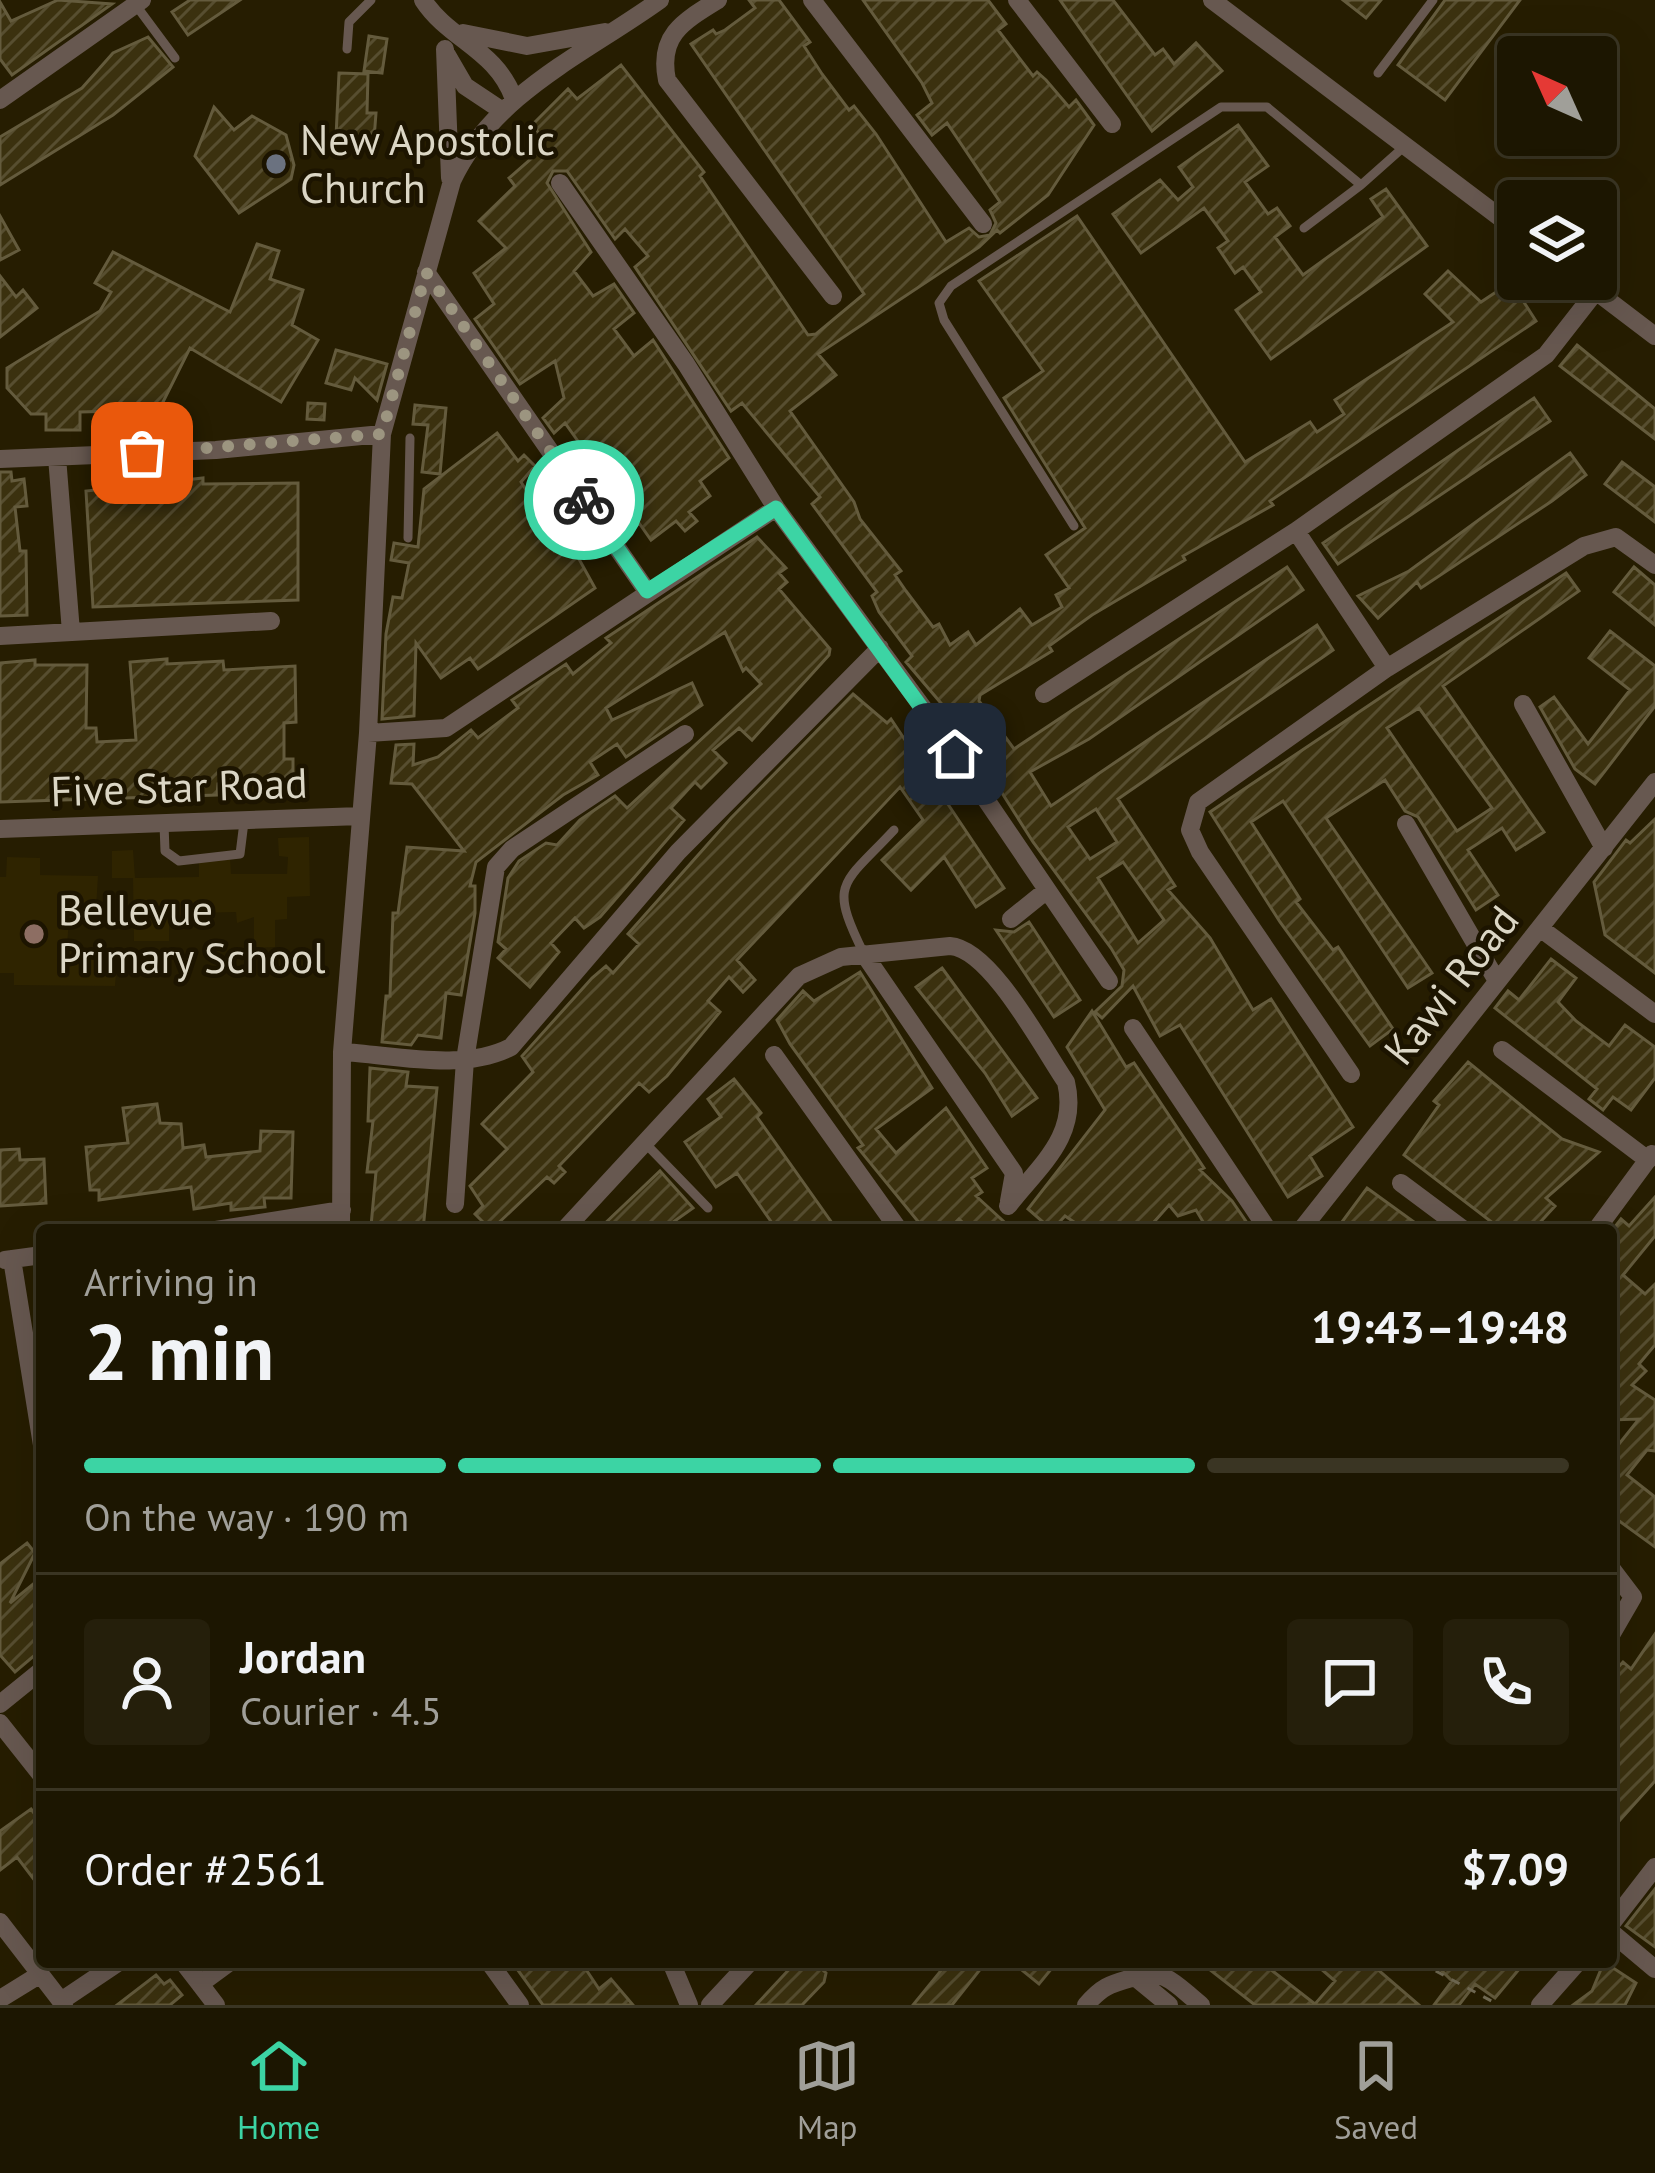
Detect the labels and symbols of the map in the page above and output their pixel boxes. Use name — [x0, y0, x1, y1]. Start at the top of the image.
north arrow — [1497, 36, 1617, 156]
place label: New Apostolic Church — [300, 112, 555, 215]
marker: New Apostolic Church — [263, 151, 289, 177]
pin — [91, 402, 193, 504]
courier — [524, 440, 644, 560]
pin — [904, 703, 1006, 805]
street label: Five Star Road — [50, 755, 308, 818]
place label: Bellevue Primary School — [58, 882, 326, 985]
street label: Kawi Road — [1371, 894, 1530, 1076]
marker: Bellevue Primary School — [21, 921, 47, 947]

